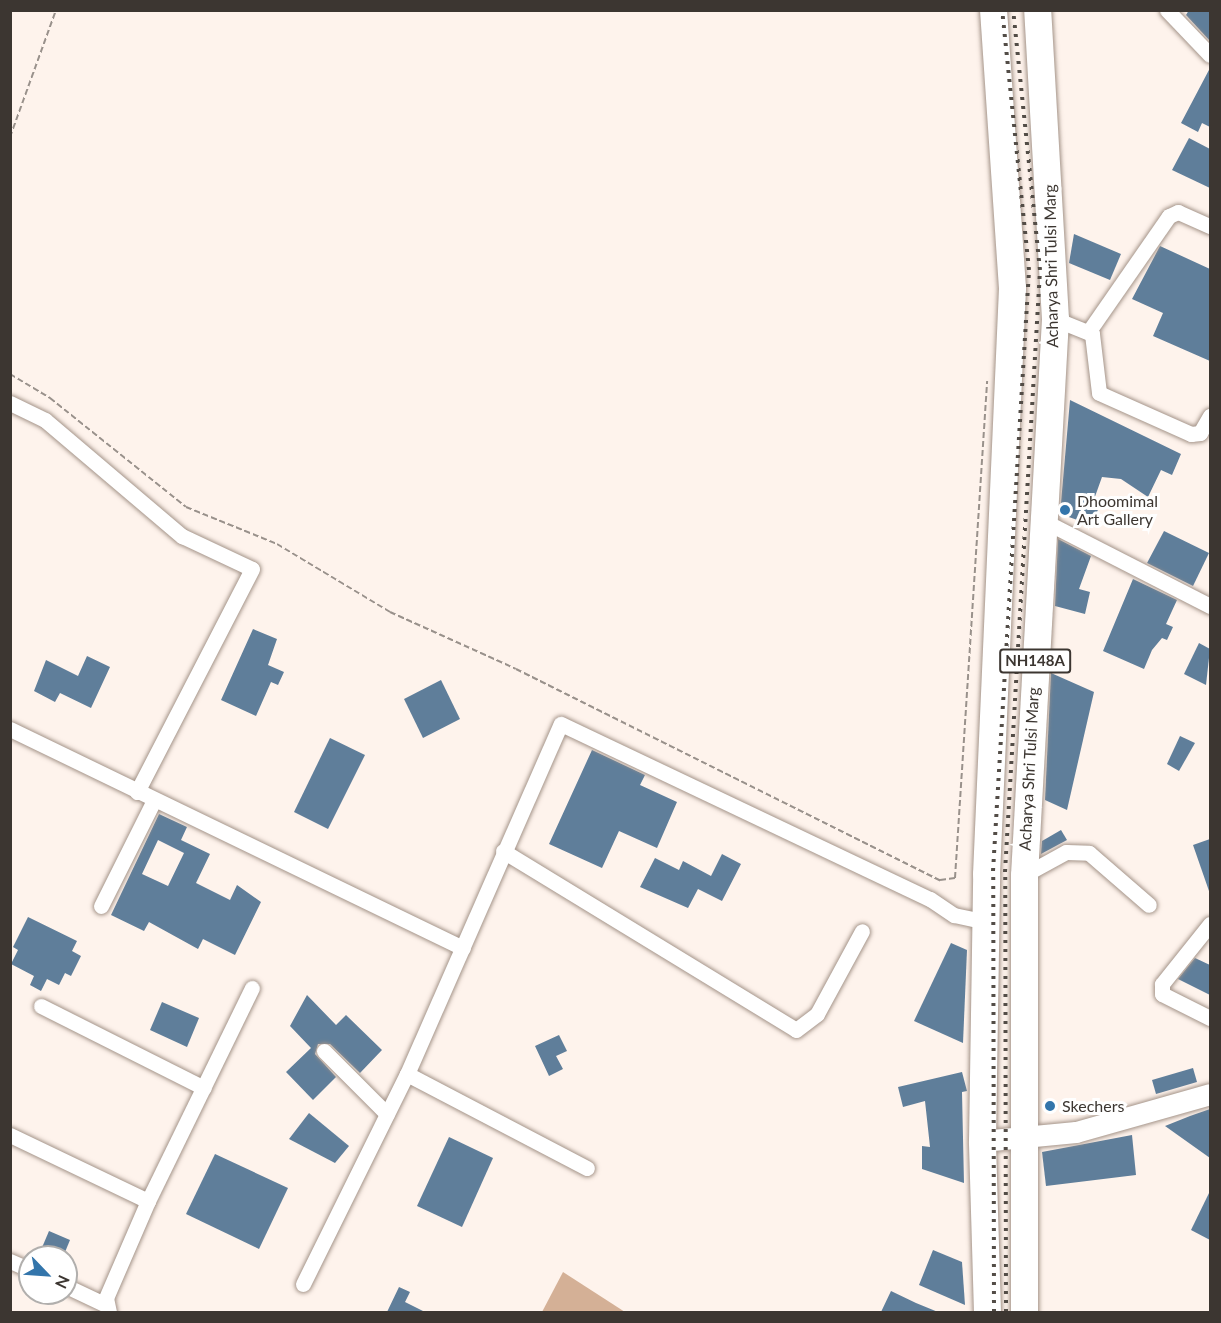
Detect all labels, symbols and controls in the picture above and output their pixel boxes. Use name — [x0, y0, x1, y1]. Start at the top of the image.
street label: Acharya Shri Tulsi Marg — [1040, 184, 1062, 348]
place label: Dhoomimal Art Gallery — [1077, 491, 1158, 529]
marker: Dhoomimal Art Gallery — [1058, 503, 1072, 517]
road number: NH148A — [999, 649, 1071, 673]
street label: Acharya Shri Tulsi Marg — [1015, 687, 1043, 851]
place label: Skechers — [1062, 1096, 1124, 1116]
marker: Skechers — [1043, 1099, 1057, 1113]
north arrow — [18, 1245, 78, 1305]
text: N — [52, 1272, 74, 1292]

